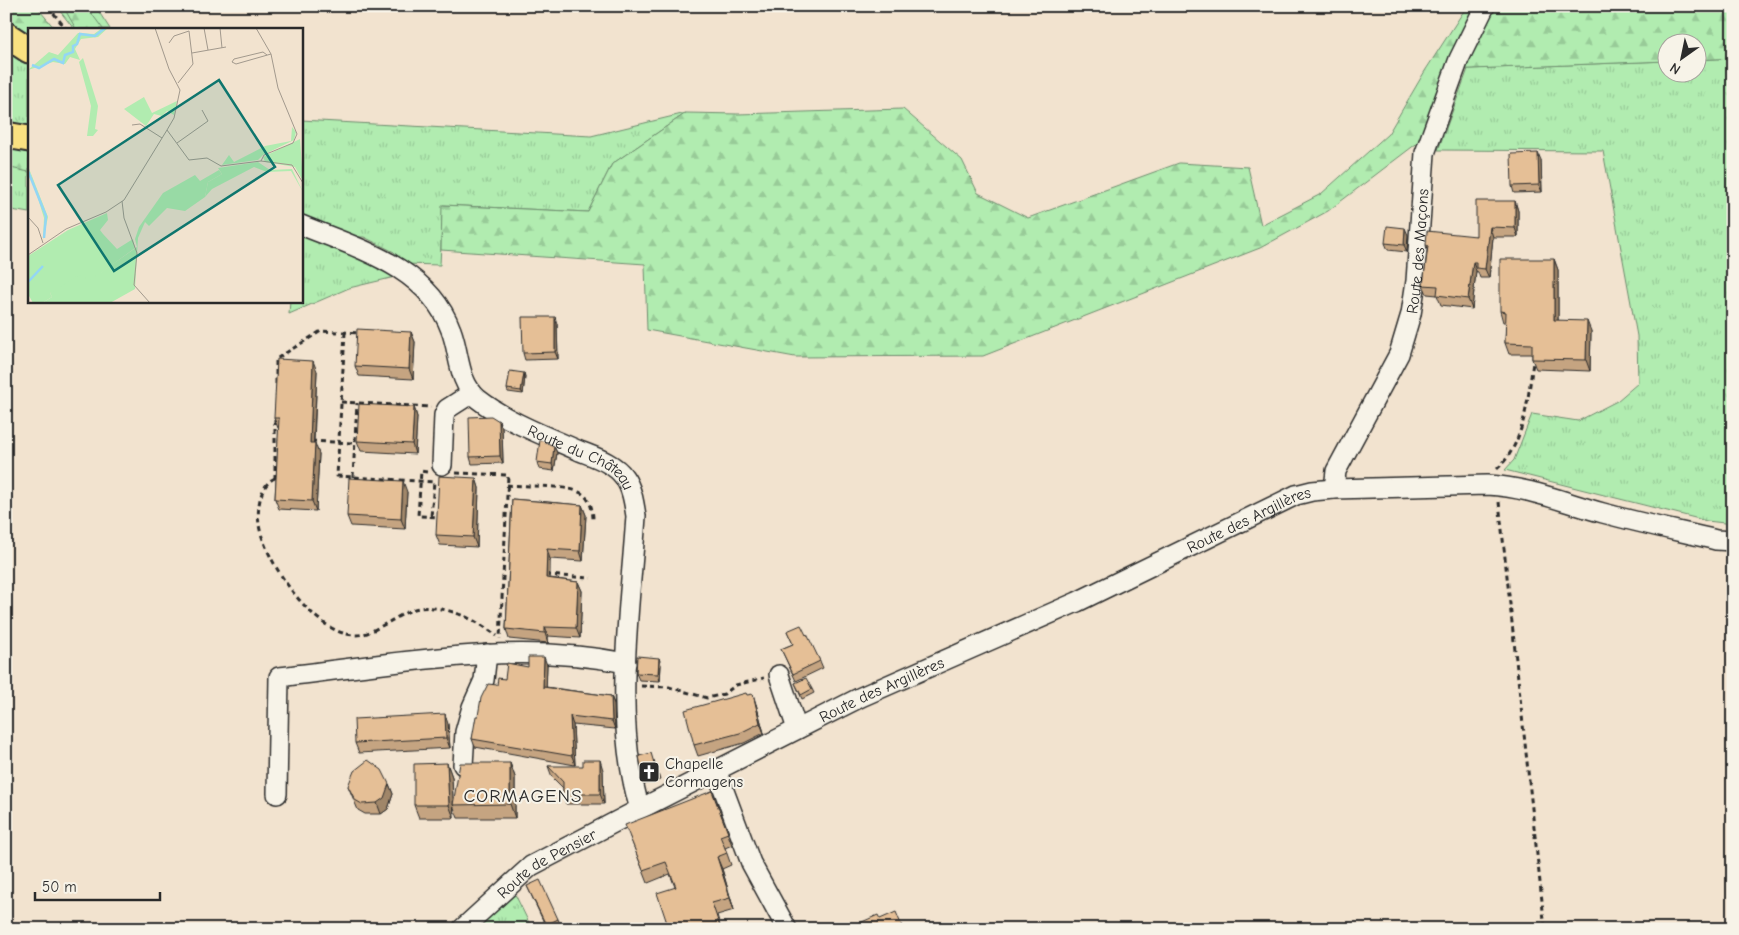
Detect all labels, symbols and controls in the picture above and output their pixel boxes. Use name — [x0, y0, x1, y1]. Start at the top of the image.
inset map — [28, 28, 302, 302]
north arrow — [1656, 32, 1706, 82]
text: N — [1667, 59, 1684, 78]
street label: Route des Maçons — [1403, 188, 1432, 315]
street label: Route du Château — [525, 422, 637, 493]
street label: Route des Argillères — [1184, 484, 1313, 557]
street label: Route des Argillères — [817, 654, 947, 727]
place label: Chapelle Cormagens — [665, 755, 743, 791]
church icon: Chapelle Cormagens — [637, 760, 661, 784]
district label: CORMAGENS — [463, 785, 583, 807]
street label: Route de Pensier — [494, 825, 600, 902]
scale bar — [35, 870, 160, 902]
text: 50 m — [42, 878, 77, 896]

